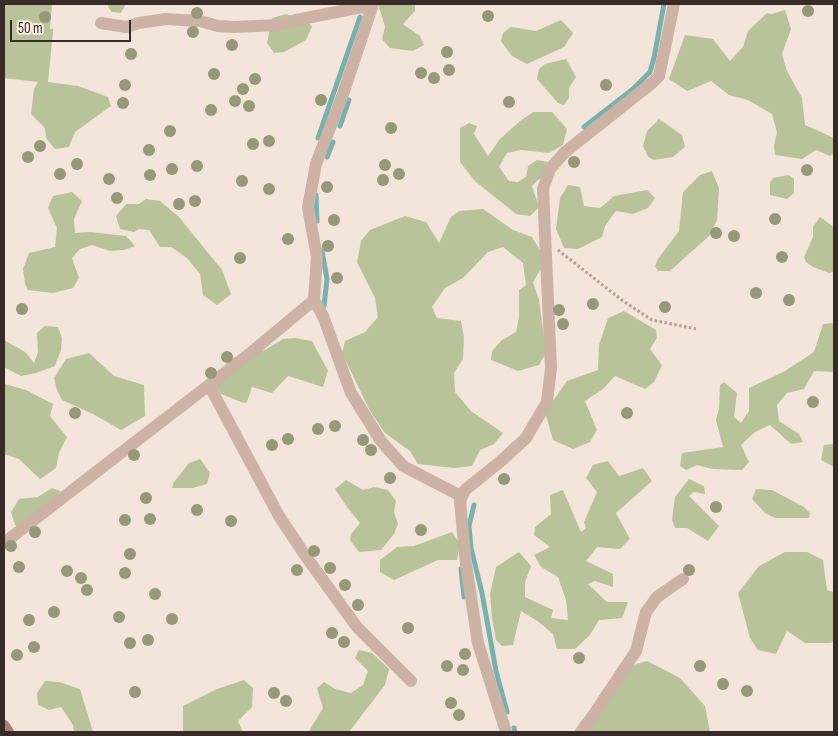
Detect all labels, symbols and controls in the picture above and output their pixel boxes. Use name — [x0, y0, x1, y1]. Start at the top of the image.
scale bar — [12, 10, 134, 42]
text: 50 m — [18, 19, 43, 38]

